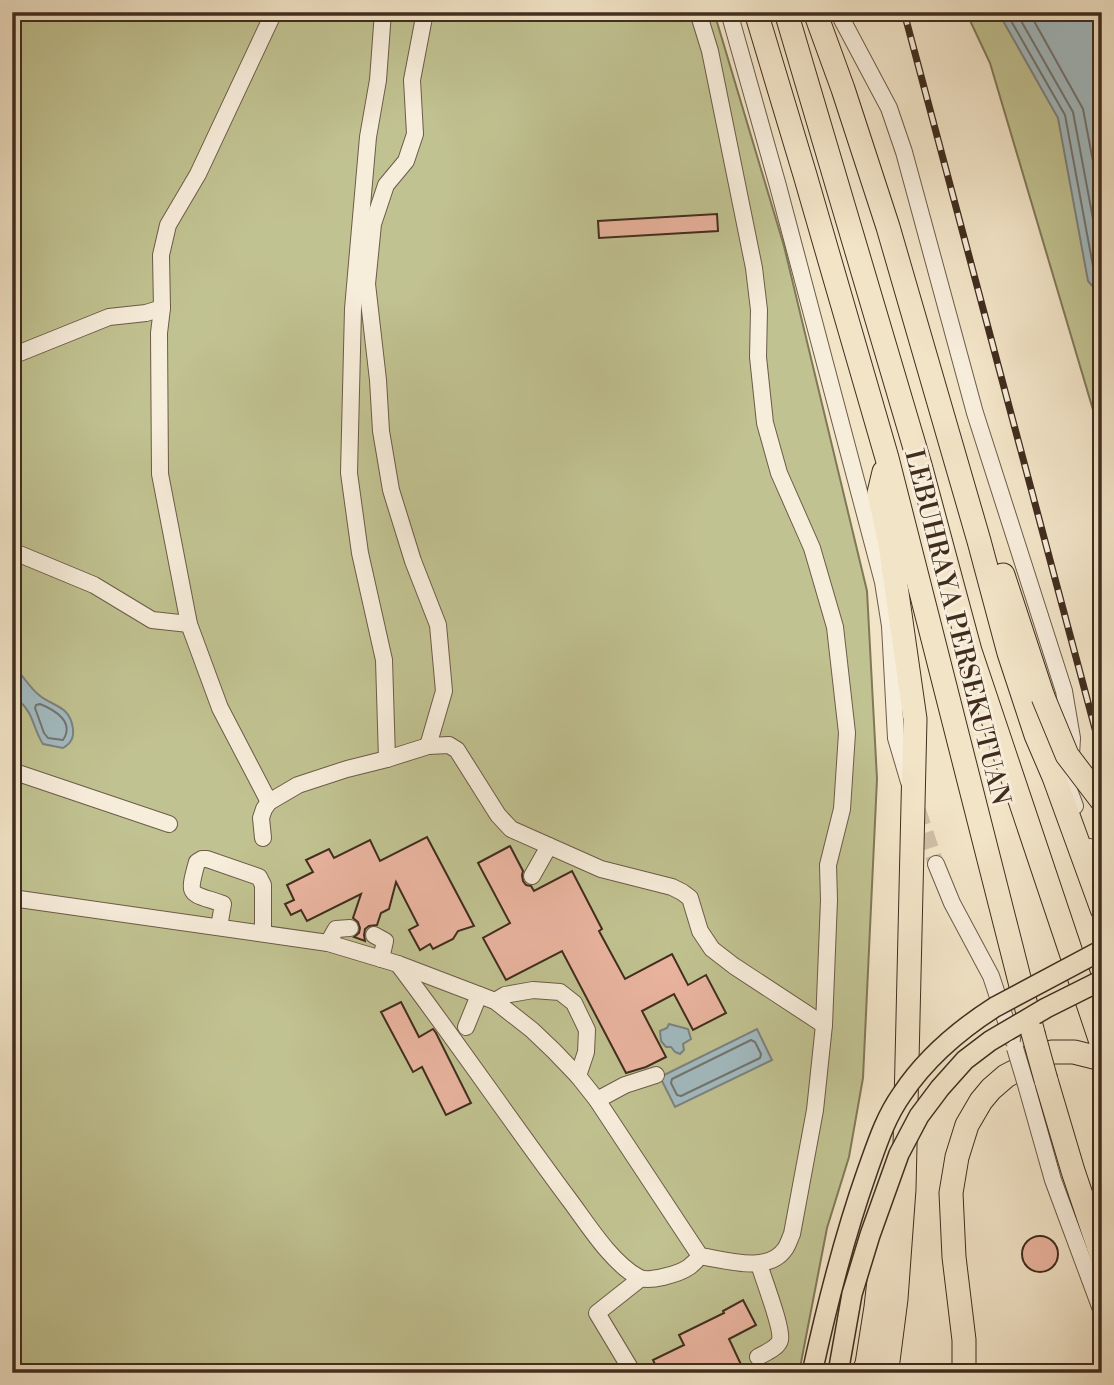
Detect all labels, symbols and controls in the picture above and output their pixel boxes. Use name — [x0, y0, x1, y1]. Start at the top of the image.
street label: LEBUHRAYA PERSEKUTUAN — [897, 446, 1017, 809]

